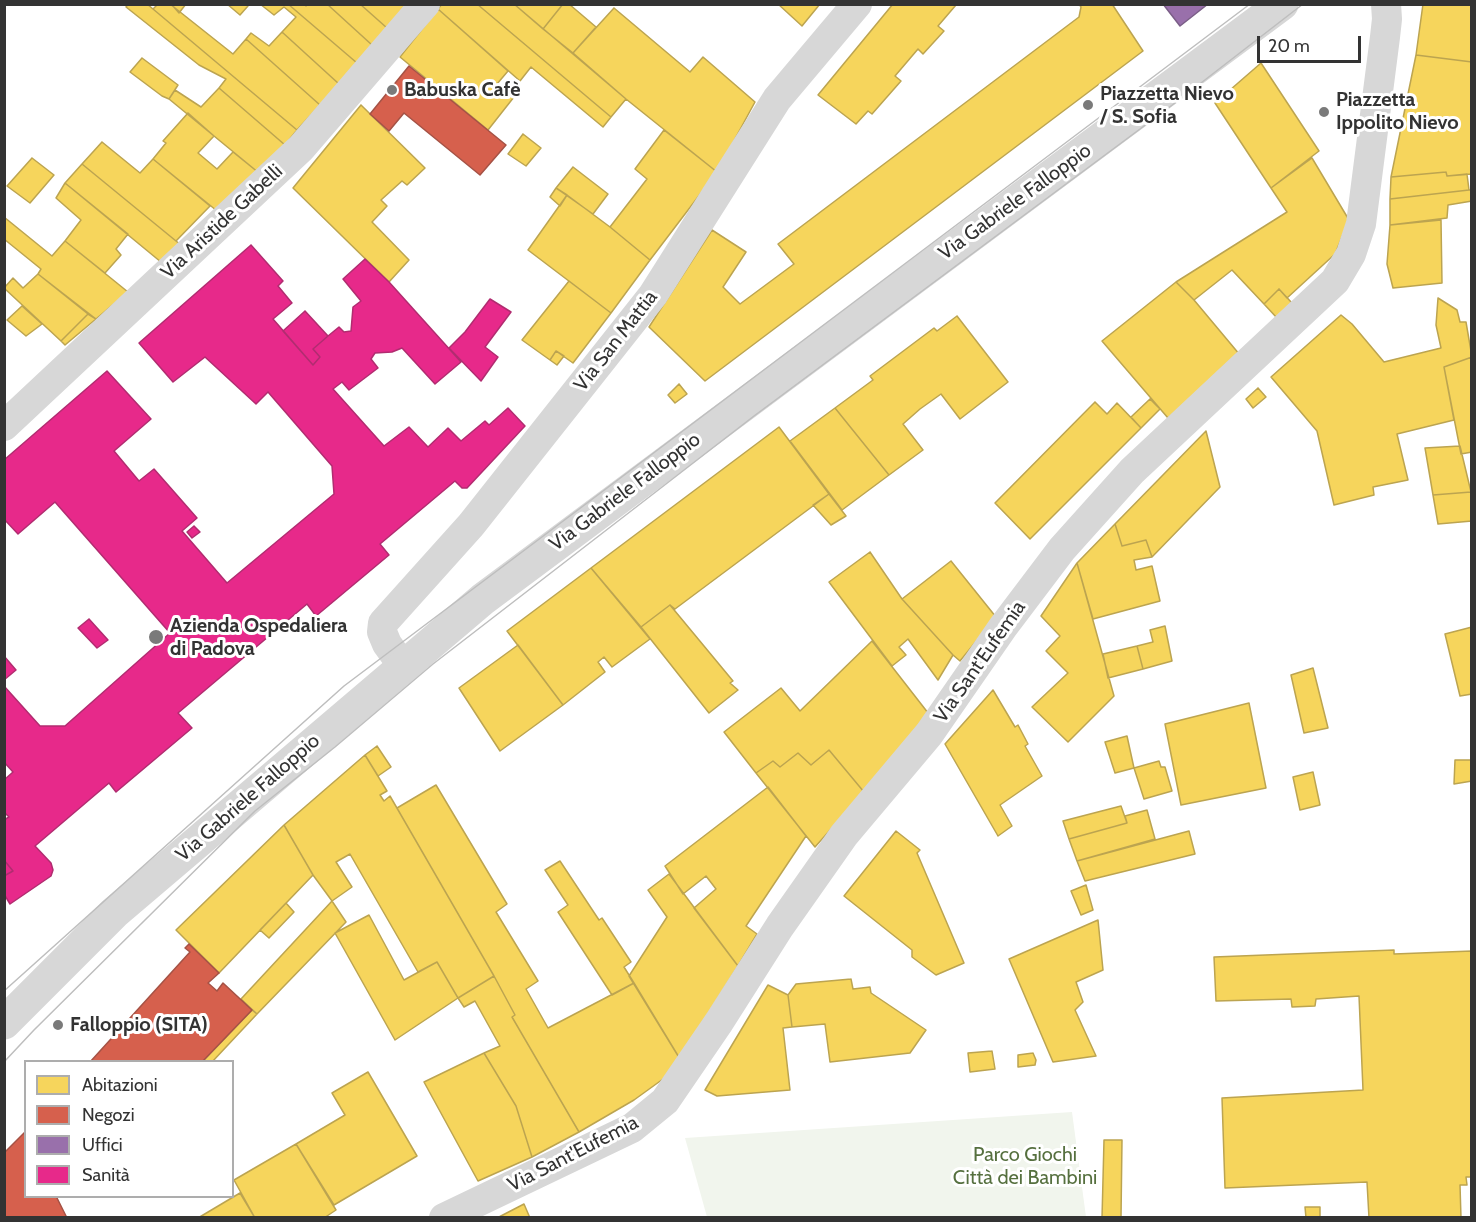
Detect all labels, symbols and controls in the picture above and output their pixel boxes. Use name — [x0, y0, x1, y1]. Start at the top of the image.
scale bar — [1260, 24, 1364, 62]
text: 20 m — [1268, 35, 1310, 57]
place label: Babuska Cafè — [404, 78, 520, 102]
place label: Piazzetta Nievo / S. Sofia — [1100, 82, 1234, 129]
marker: Babuska Cafè — [385, 83, 399, 97]
place label: Piazzetta Ippolito Nievo — [1336, 88, 1459, 135]
marker: Piazzetta Nievo / S. Sofia — [1081, 98, 1095, 112]
marker: Piazzetta Ippolito Nievo — [1317, 105, 1331, 119]
street label: Via Gabriele Falloppio — [934, 139, 1096, 265]
street label: Via Aristide Gabelli — [156, 160, 288, 284]
street label: Via San Mattia — [569, 286, 663, 396]
street label: Via Gabriele Falloppio — [545, 428, 705, 556]
street label: Via Sant'Eufemia — [929, 596, 1031, 728]
place label: Azienda Ospedaliera di Padova — [170, 614, 347, 661]
marker: Azienda Ospedaliera di Padova — [147, 628, 165, 646]
street label: Via Gabriele Falloppio — [171, 729, 325, 867]
place label: Falloppio (SITA) — [70, 1013, 208, 1037]
marker: Falloppio (SITA) — [51, 1018, 65, 1032]
legend — [24, 1060, 234, 1198]
text: Abitazioni — [82, 1074, 158, 1096]
text: Negozi — [82, 1104, 135, 1126]
street label: Via Sant'Eufemia — [504, 1111, 642, 1197]
text: Uffici — [82, 1134, 123, 1156]
park label: Parco Giochi Città dei Bambini — [953, 1143, 1097, 1190]
text: Sanità — [82, 1164, 130, 1186]

